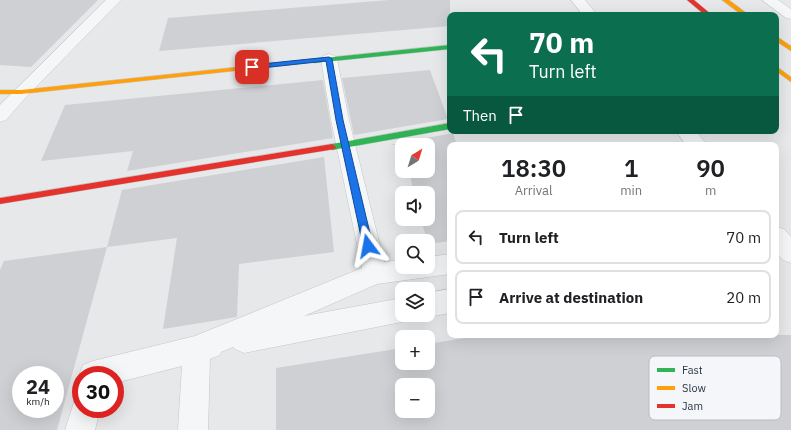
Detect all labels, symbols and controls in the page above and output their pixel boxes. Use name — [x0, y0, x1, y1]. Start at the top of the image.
text: 70 m — [529, 24, 594, 61]
icon: left — [463, 28, 515, 80]
pin — [235, 50, 269, 84]
icon: arrive — [241, 56, 263, 78]
text: Turn left — [529, 60, 597, 83]
icon: arrive — [505, 104, 527, 126]
text: Then — [463, 106, 497, 125]
north arrow — [395, 138, 435, 178]
map controls — [395, 138, 435, 418]
text: 18:30 — [501, 152, 566, 184]
text: 1 — [624, 152, 638, 184]
text: 90 — [696, 152, 725, 184]
text: Arrival — [515, 182, 553, 199]
text: min — [620, 182, 642, 199]
text: m — [705, 182, 716, 199]
button: sound — [395, 186, 435, 226]
position arrow — [347, 225, 389, 267]
icon: left — [465, 226, 487, 248]
text: Turn left — [499, 228, 559, 247]
text: 70 m — [726, 228, 761, 247]
button: search — [395, 234, 435, 274]
button: layers — [395, 282, 435, 322]
icon: arrive — [465, 286, 487, 308]
text: Arrive at destination — [499, 288, 643, 307]
text: 20 m — [726, 288, 761, 307]
button: + — [395, 330, 435, 370]
legend — [649, 356, 781, 420]
text: Fast — [682, 363, 703, 377]
speed limit sign: 30 — [72, 366, 124, 418]
text: 24 — [26, 373, 50, 400]
button: − — [395, 378, 435, 418]
text: Slow — [682, 381, 706, 395]
text: km/h — [26, 395, 50, 408]
text: Jam — [682, 399, 703, 413]

